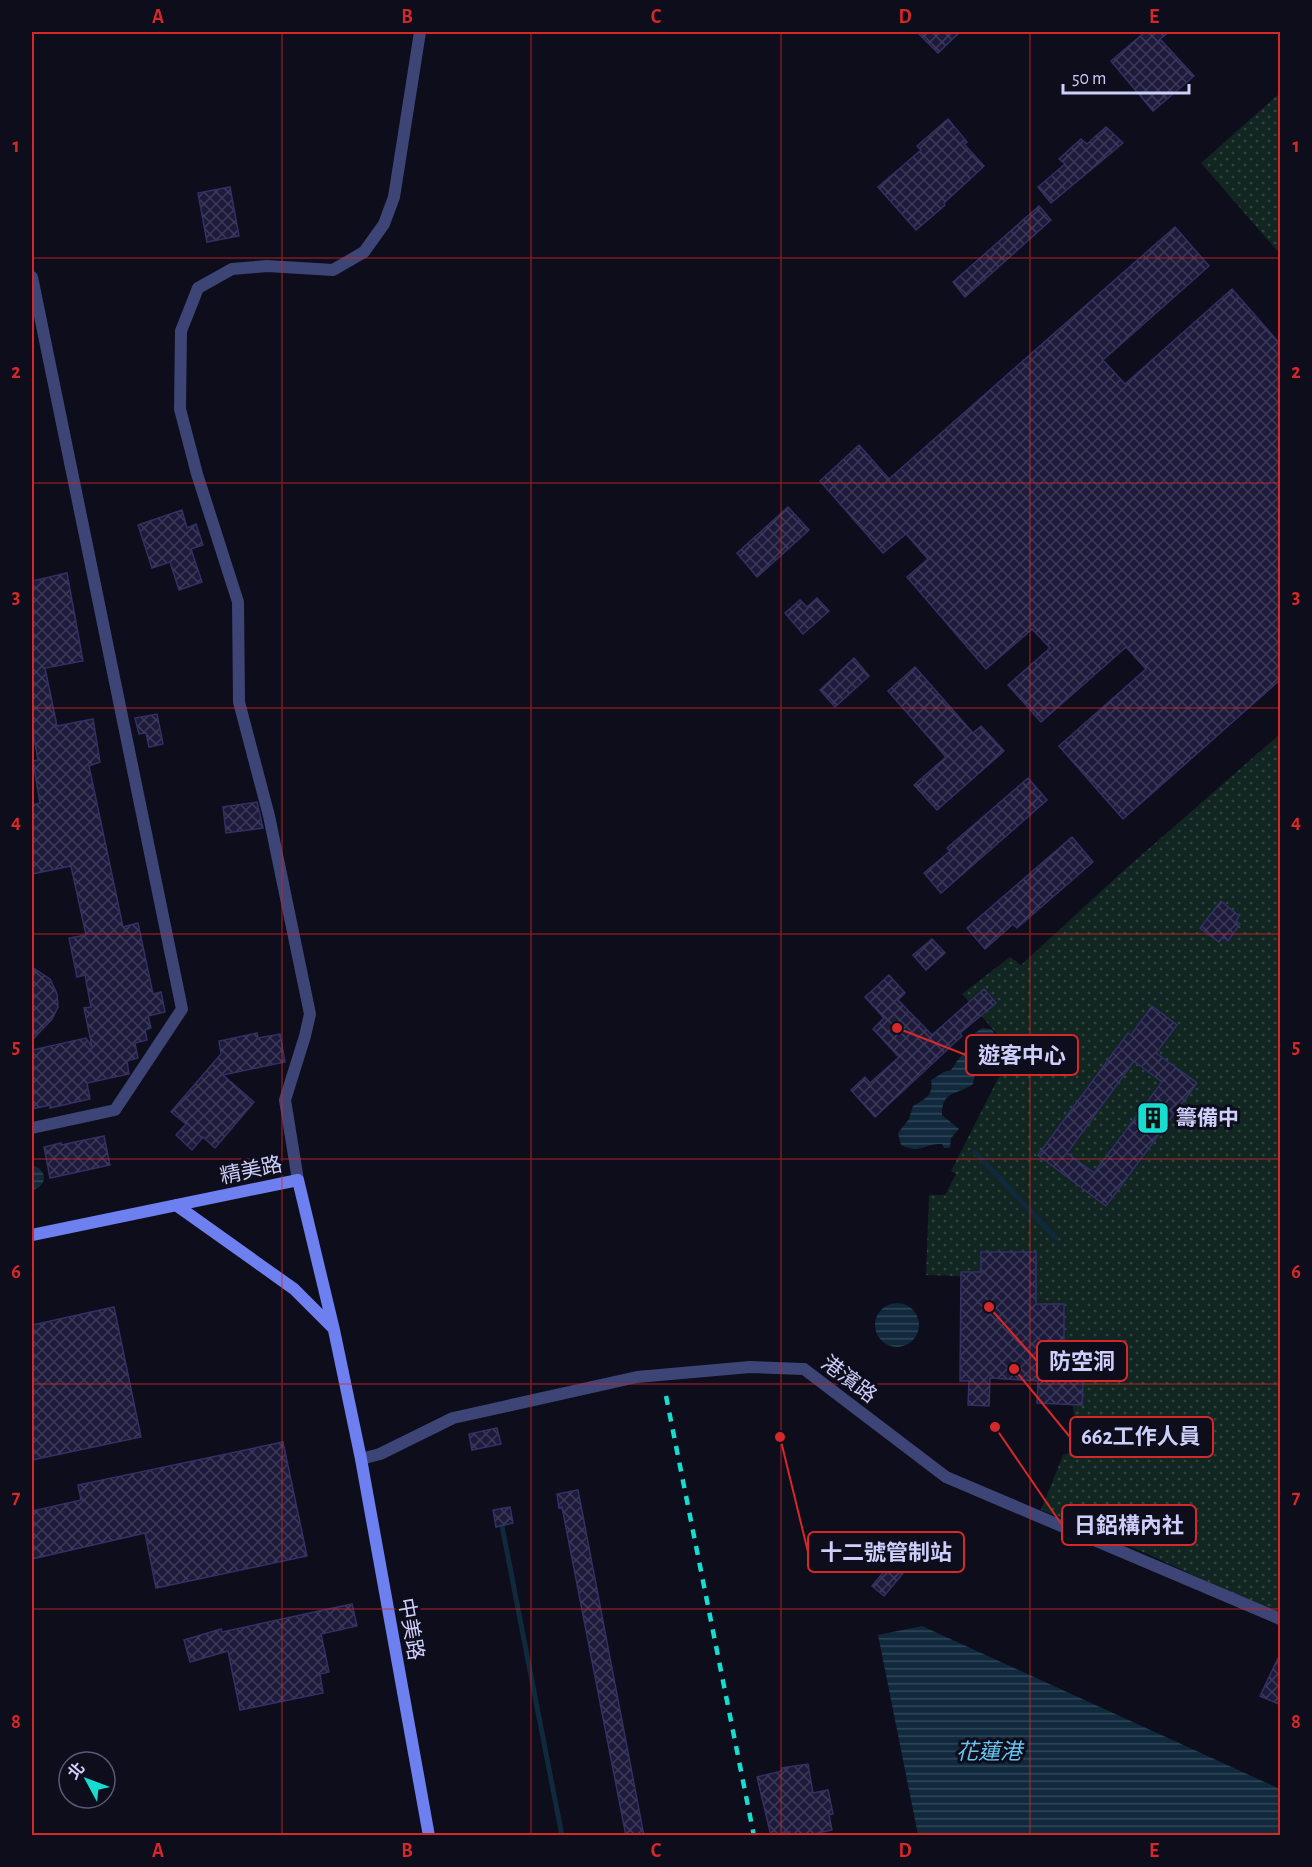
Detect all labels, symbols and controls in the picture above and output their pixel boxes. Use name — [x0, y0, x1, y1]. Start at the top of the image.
text: A — [152, 7, 164, 27]
text: B — [401, 7, 413, 27]
text: C — [651, 7, 662, 27]
text: D — [898, 7, 912, 27]
text: E — [1149, 7, 1159, 27]
scale bar — [1063, 57, 1189, 95]
text: 50 m — [1072, 70, 1106, 88]
text: 1 — [12, 136, 20, 156]
text: 1 — [1292, 136, 1300, 156]
text: 2 — [11, 362, 21, 382]
text: 2 — [1291, 362, 1301, 382]
text: 3 — [12, 587, 20, 607]
text: 3 — [1292, 587, 1300, 607]
text: 4 — [11, 812, 21, 832]
text: 4 — [1291, 812, 1301, 832]
callout: 遊客中心 — [966, 1035, 1078, 1075]
text: 5 — [12, 1037, 20, 1057]
text: 5 — [1292, 1037, 1300, 1057]
text: 遊客中心 — [978, 1043, 1066, 1067]
building icon: 籌備中 — [1135, 1100, 1171, 1136]
place label: 籌備中 — [1176, 1106, 1239, 1129]
street label: 精美路 — [218, 1153, 284, 1187]
text: 6 — [11, 1262, 21, 1282]
text: 6 — [1291, 1262, 1301, 1282]
callout: 防空洞 — [1037, 1341, 1127, 1381]
text: 防空洞 — [1049, 1349, 1115, 1373]
street label: 港濱路 — [817, 1351, 881, 1407]
callout: 662工作人員 — [1070, 1417, 1213, 1457]
text: 662工作人員 — [1081, 1425, 1201, 1448]
text: 7 — [12, 1487, 21, 1507]
text: 7 — [1292, 1487, 1301, 1507]
callout: 日鋁構內社 — [1062, 1505, 1196, 1545]
text: 日鋁構內社 — [1074, 1513, 1184, 1537]
callout: 十二號管制站 — [808, 1532, 964, 1572]
text: 十二號管制站 — [820, 1541, 952, 1564]
street label: 中美路 — [395, 1596, 427, 1662]
text: 8 — [11, 1712, 21, 1732]
text: 8 — [1291, 1712, 1301, 1732]
water label: 花蓮港 — [956, 1740, 1025, 1763]
north arrow — [57, 1750, 117, 1810]
text: 北 — [64, 1759, 88, 1782]
text: A — [152, 1841, 164, 1861]
text: B — [401, 1841, 413, 1861]
text: C — [651, 1841, 662, 1861]
text: D — [898, 1841, 912, 1861]
text: E — [1149, 1841, 1159, 1861]

